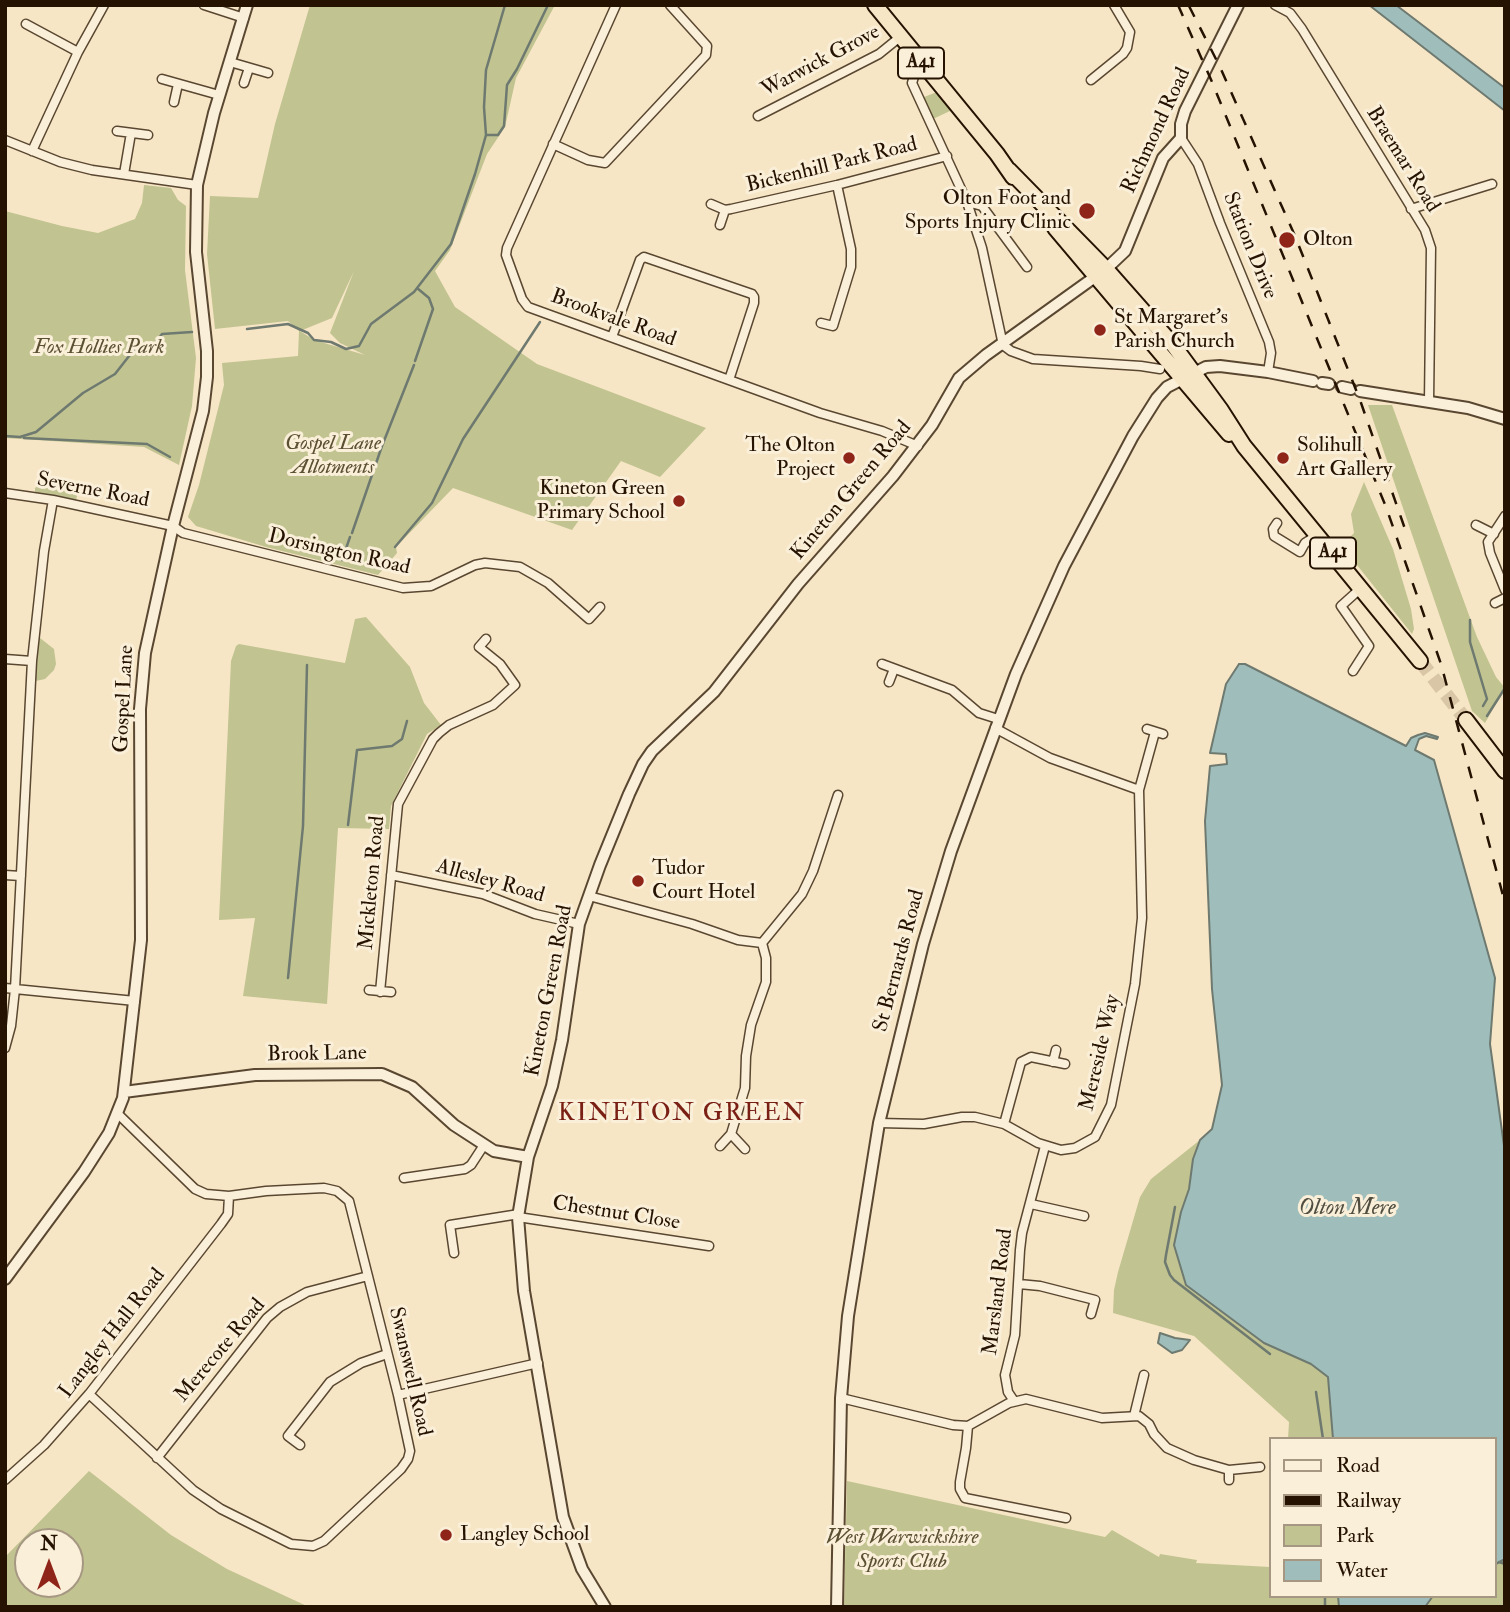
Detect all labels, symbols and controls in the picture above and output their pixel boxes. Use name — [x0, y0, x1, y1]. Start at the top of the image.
street label: Warwick Grove — [758, 20, 884, 104]
road number: A41 — [898, 48, 944, 78]
street label: Richmond Road — [1117, 64, 1197, 198]
street label: Braemar Road — [1360, 102, 1444, 218]
street label: Bickenhill Park Road — [744, 133, 920, 199]
place label: Olton Foot and Sports Injury Clinic — [905, 186, 1071, 236]
street label: Station Drive — [1216, 189, 1282, 303]
marker: Olton Foot and Sports Injury Clinic — [1077, 201, 1097, 221]
place label: Olton — [1303, 227, 1353, 253]
marker: Olton — [1277, 230, 1297, 250]
street label: Brookvale Road — [547, 285, 679, 353]
place label: St Margaret's Parish Church — [1114, 305, 1235, 355]
marker: St Margaret's Parish Church — [1092, 322, 1108, 338]
park label: Fox Hollies Park — [34, 335, 164, 361]
street label: Kineton Green Road — [786, 416, 918, 566]
park label: Gospel Lane Allotments — [285, 431, 381, 481]
place label: The Olton Project — [745, 433, 835, 483]
place label: Solihull Art Gallery — [1297, 433, 1392, 483]
marker: The Olton Project — [841, 450, 857, 466]
marker: Solihull Art Gallery — [1275, 450, 1291, 466]
street label: Severne Road — [35, 468, 151, 514]
place label: Kineton Green Primary School — [536, 476, 665, 526]
marker: Kineton Green Primary School — [671, 493, 687, 509]
street label: Dorsington Road — [266, 524, 412, 582]
road number: A41 — [1310, 538, 1356, 568]
street label: Gospel Lane — [110, 645, 140, 753]
street label: Mickleton Road — [355, 815, 391, 951]
street label: Allesley Road — [433, 855, 547, 909]
place label: Tudor Court Hotel — [652, 856, 755, 906]
marker: Tudor Court Hotel — [630, 873, 646, 889]
street label: St Bernards Road — [869, 887, 931, 1035]
street label: Kineton Green Road — [521, 903, 579, 1079]
street label: Mereside Way — [1075, 992, 1127, 1114]
street label: Brook Lane — [267, 1042, 367, 1068]
district label: KINETON GREEN — [560, 1101, 804, 1129]
street label: Chestnut Close — [551, 1191, 681, 1237]
water label: Olton Mere — [1298, 1195, 1396, 1223]
street label: Marsland Road — [979, 1227, 1019, 1357]
street label: Langley Hall Road — [55, 1264, 171, 1404]
street label: Merecote Road — [170, 1294, 272, 1408]
street label: Swanswell Road — [382, 1305, 436, 1439]
legend — [1268, 1437, 1496, 1598]
text: Road — [1336, 1452, 1380, 1479]
text: Railway — [1336, 1487, 1401, 1514]
place label: Langley School — [460, 1522, 589, 1548]
text: Park — [1336, 1522, 1374, 1549]
park label: West Warwickshire Sports Club — [825, 1525, 979, 1575]
marker: Langley School — [438, 1527, 454, 1543]
north arrow — [14, 1528, 84, 1598]
text: N — [40, 1532, 58, 1556]
text: Water — [1336, 1557, 1388, 1584]

